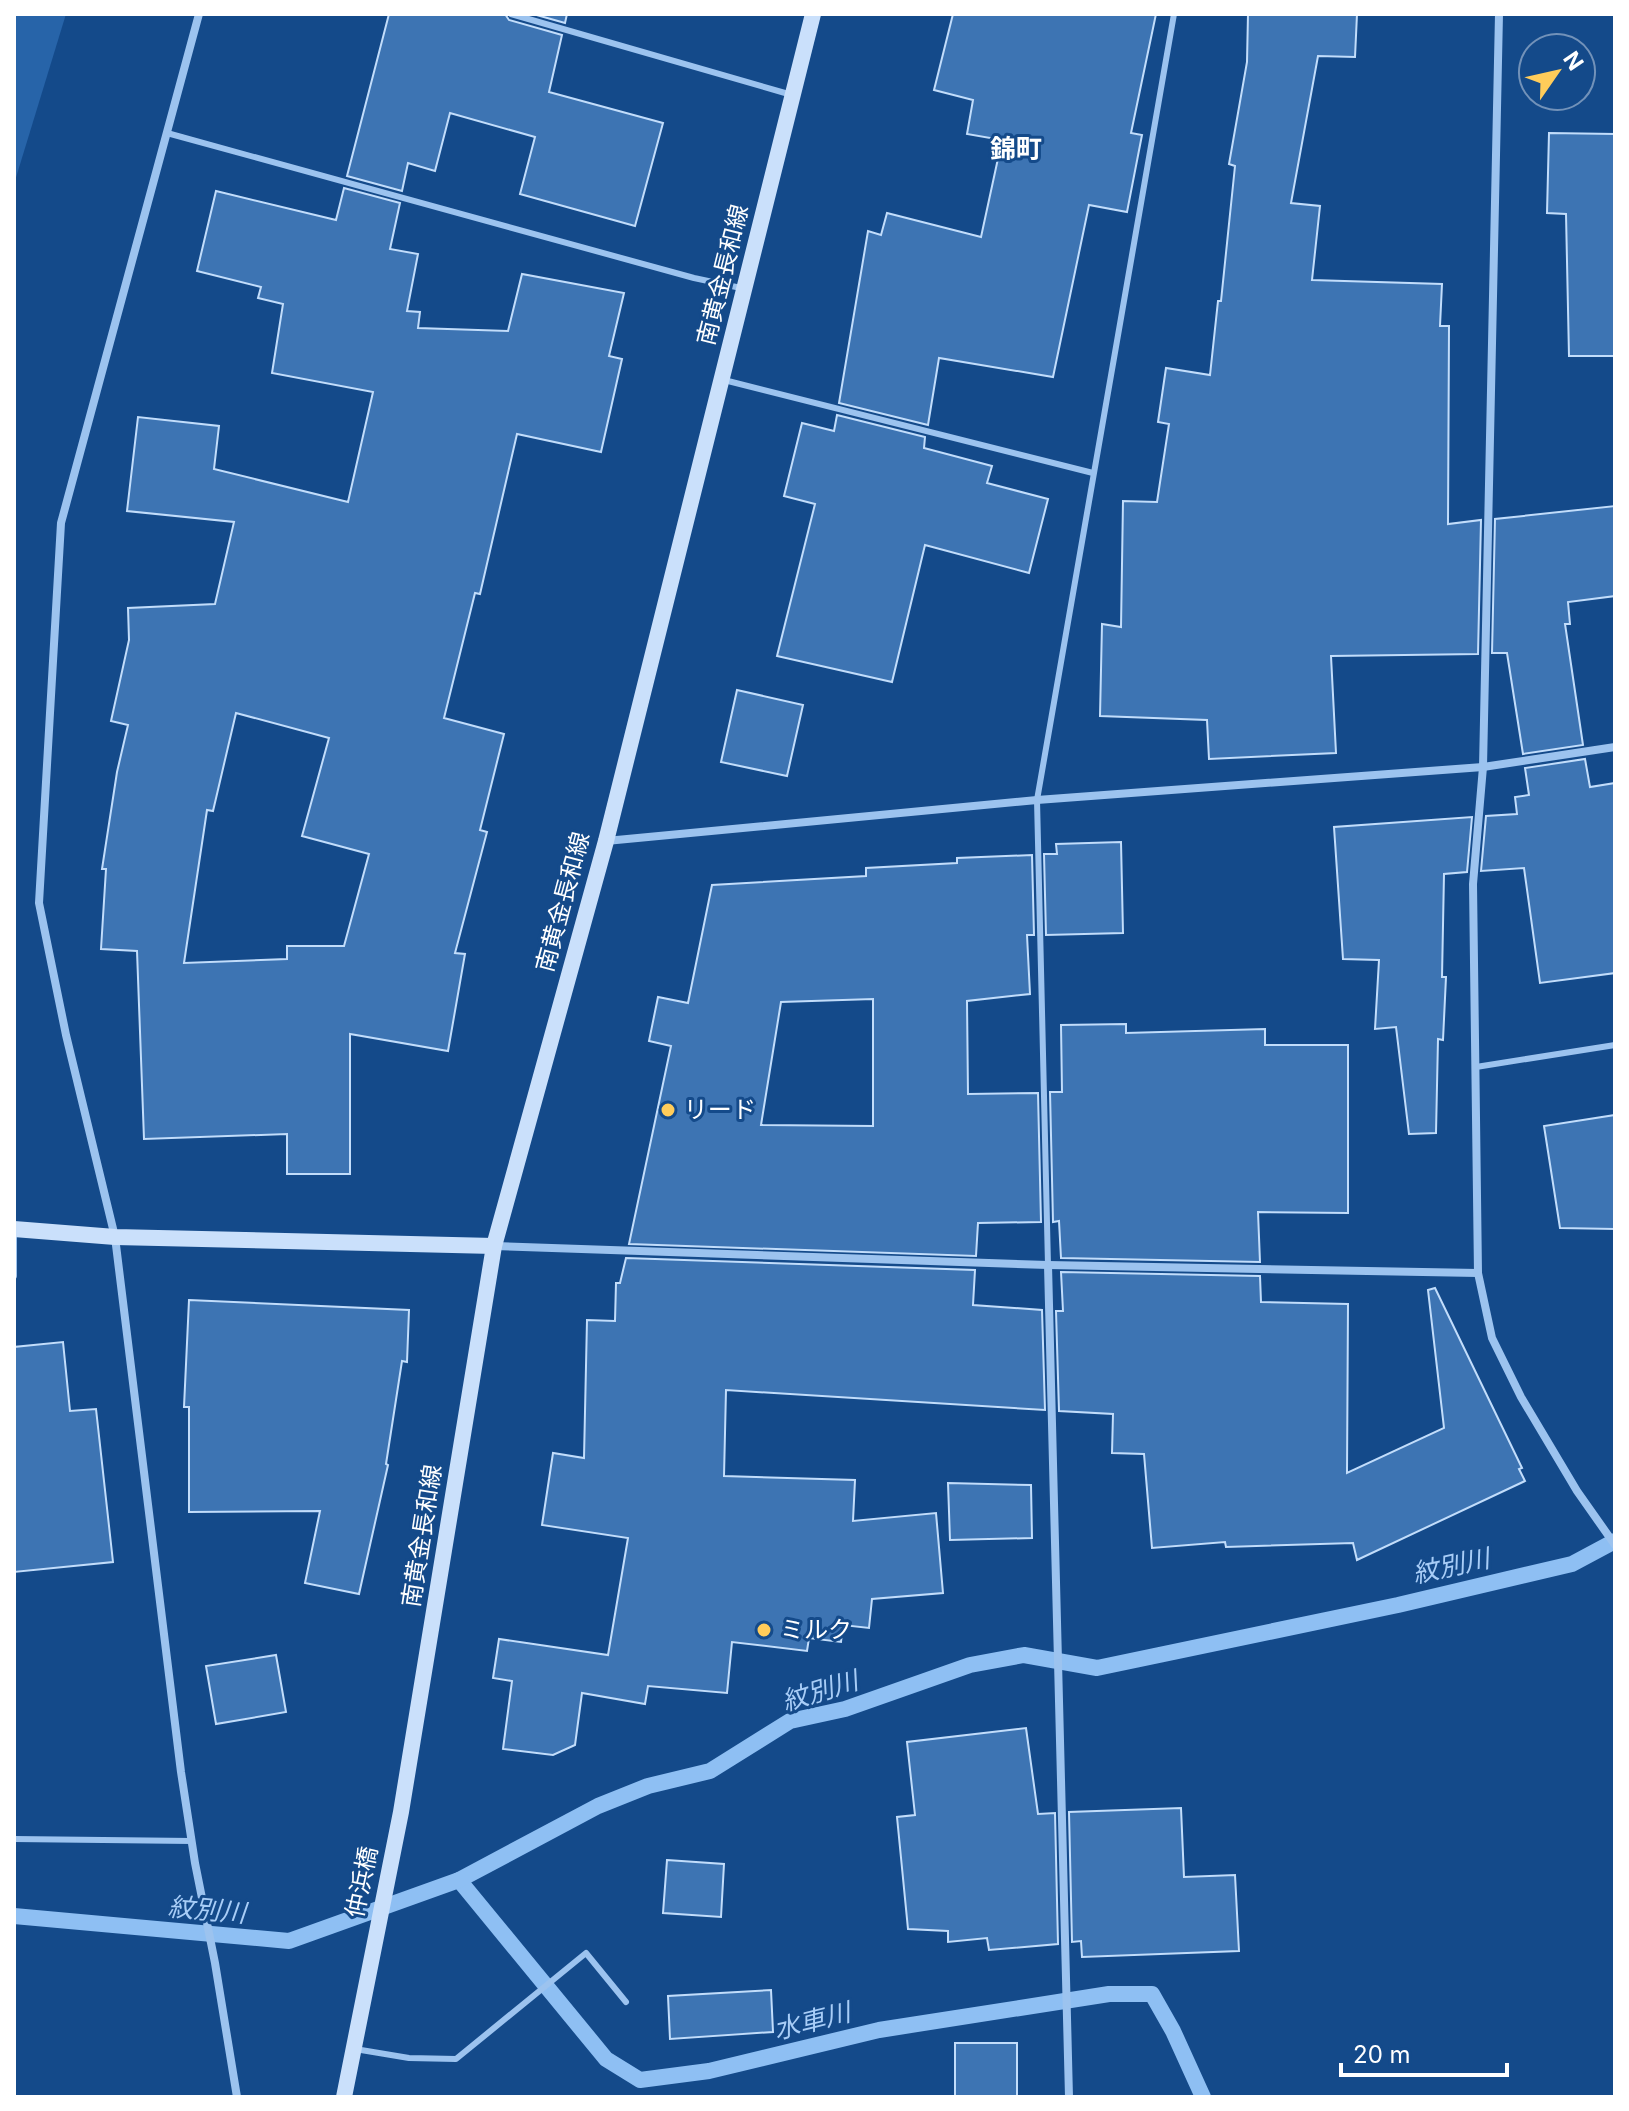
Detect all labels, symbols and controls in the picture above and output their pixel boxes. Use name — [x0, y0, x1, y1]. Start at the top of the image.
north arrow — [1517, 32, 1597, 112]
text: N — [1558, 47, 1589, 75]
district label: 錦町 — [990, 133, 1042, 164]
street label: 南黄金長和線 — [691, 202, 754, 348]
street label: 南黄金長和線 — [530, 829, 595, 975]
place label: リード — [684, 1095, 756, 1124]
marker: リード — [659, 1101, 677, 1119]
street label: 南黄金長和線 — [396, 1463, 447, 1609]
water label: 紋別川 — [1410, 1542, 1495, 1589]
place label: ミルク — [780, 1615, 852, 1644]
marker: ミルク — [755, 1621, 773, 1639]
water label: 紋別川 — [778, 1663, 865, 1717]
street label: 仲浜橋 — [340, 1844, 383, 1920]
water label: 紋別川 — [167, 1891, 250, 1929]
water label: 水車川 — [770, 1995, 856, 2045]
scale bar — [1341, 2027, 1507, 2077]
text: 20 m — [1353, 2040, 1411, 2069]

